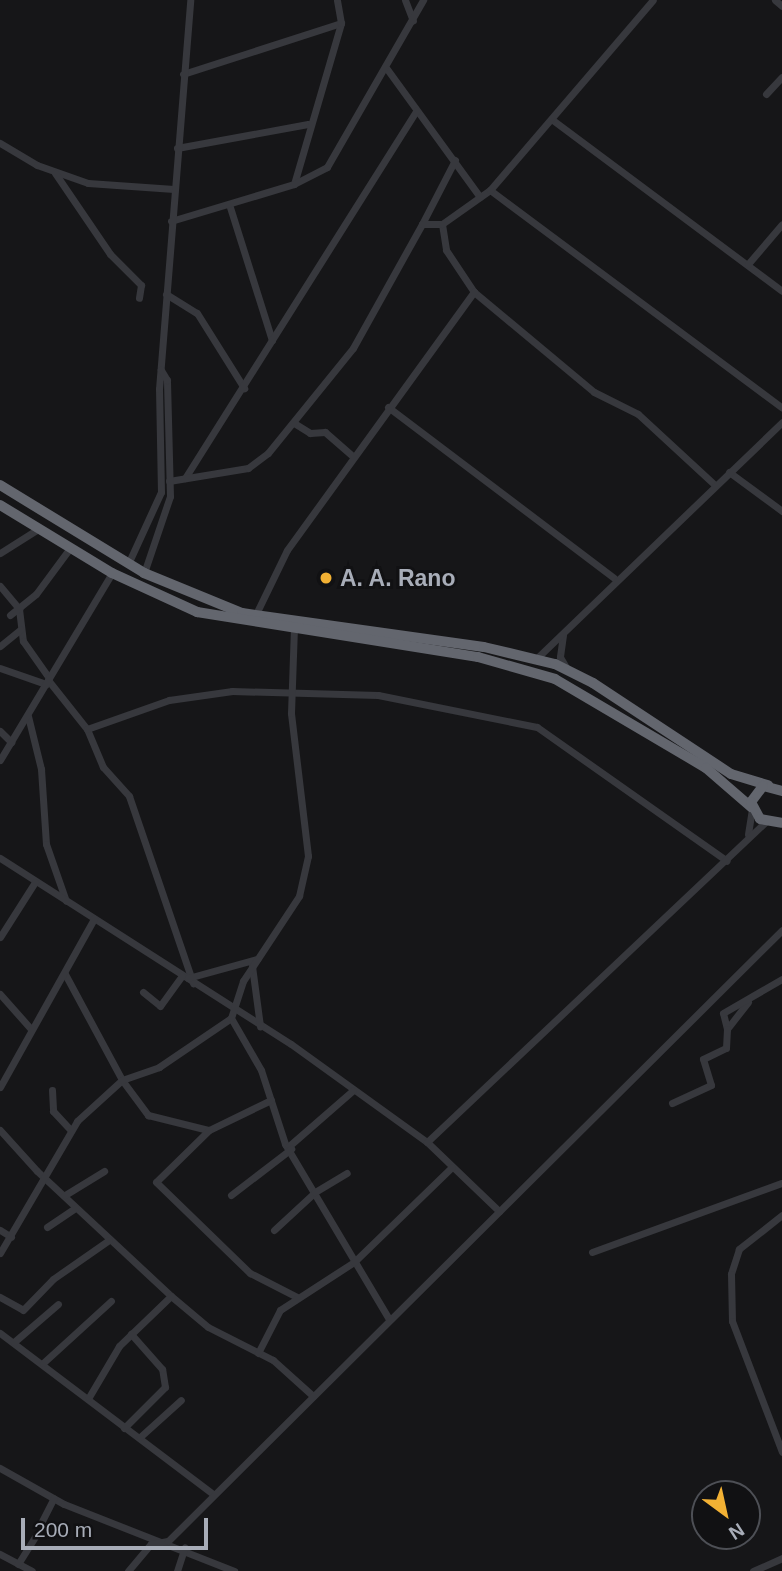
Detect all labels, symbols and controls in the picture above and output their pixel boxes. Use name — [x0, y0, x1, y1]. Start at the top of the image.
place label: A. A. Rano — [340, 564, 456, 592]
marker: A. A. Rano — [318, 570, 334, 586]
north arrow — [691, 1480, 761, 1550]
scale bar — [24, 1504, 212, 1548]
text: 200 m — [34, 1518, 92, 1541]
text: N — [725, 1519, 748, 1544]

